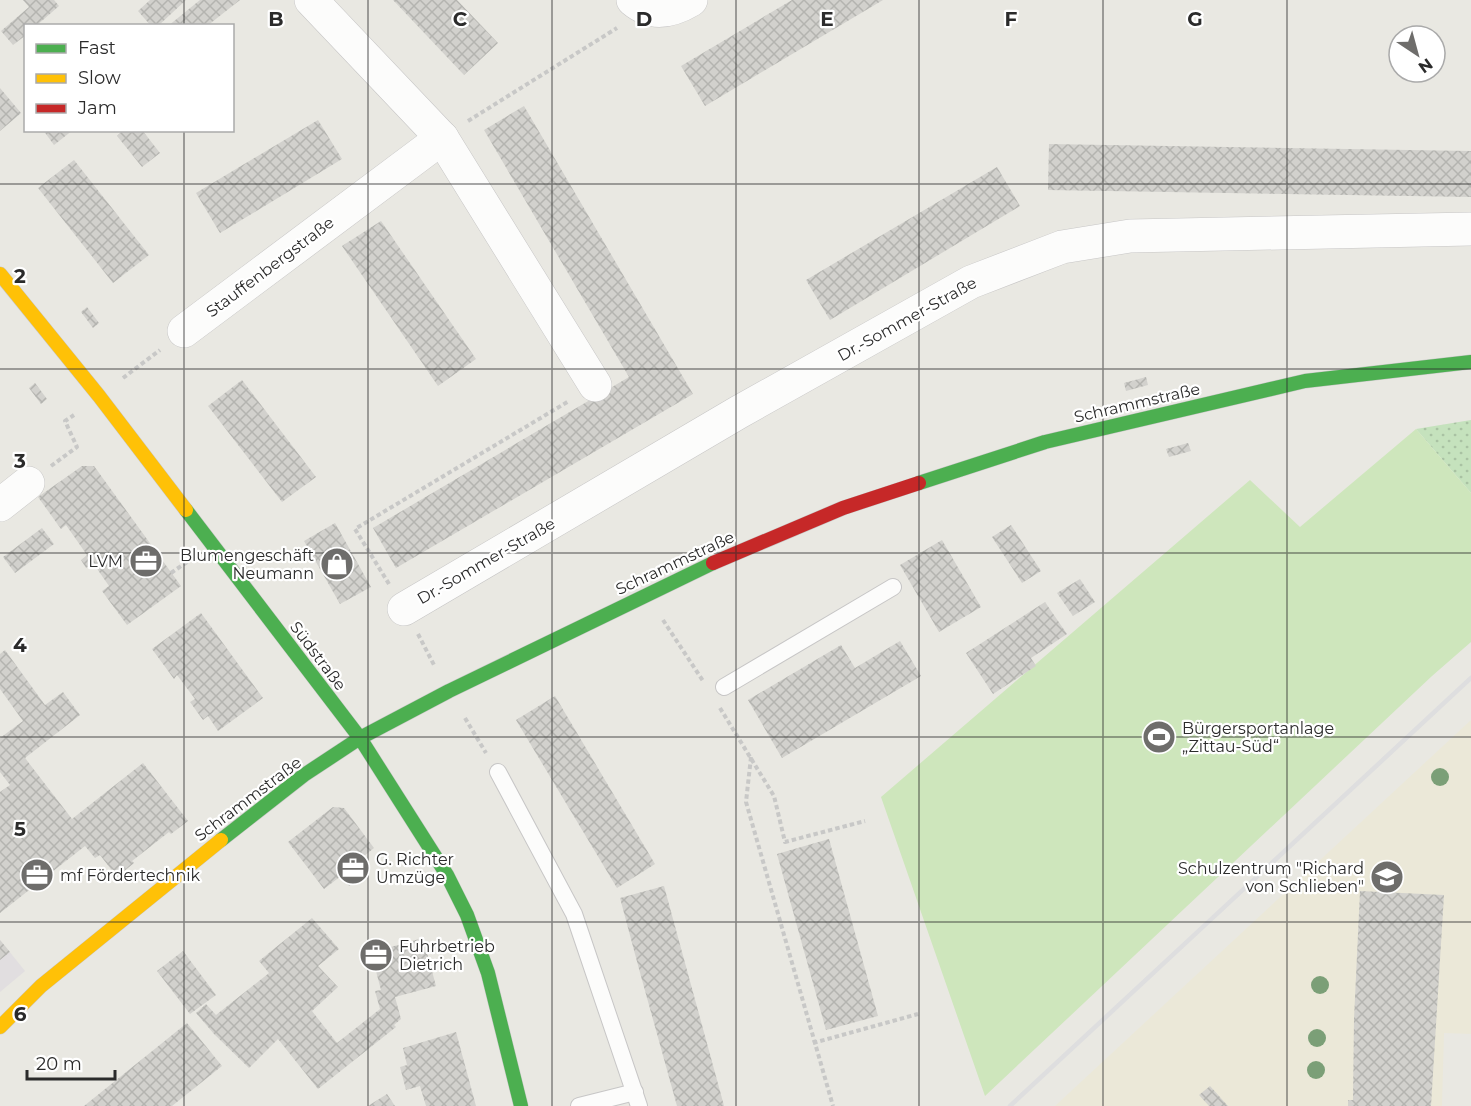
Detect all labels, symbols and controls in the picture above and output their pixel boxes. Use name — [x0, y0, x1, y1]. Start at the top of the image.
text: B — [268, 7, 284, 31]
text: C — [453, 7, 468, 31]
text: D — [636, 7, 652, 31]
text: E — [820, 7, 834, 31]
text: F — [1005, 7, 1018, 31]
text: G — [1187, 7, 1203, 31]
legend — [24, 24, 234, 132]
north arrow — [1387, 24, 1447, 84]
text: Fast — [78, 37, 116, 59]
text: N — [1415, 54, 1436, 77]
text: Slow — [78, 67, 121, 89]
text: Jam — [77, 97, 117, 119]
street label: Stauffenbergstraße — [202, 213, 338, 321]
text: 2 — [14, 264, 26, 288]
street label: Dr.-Sommer-Straße — [834, 273, 980, 365]
street label: Schrammstraße — [1072, 379, 1202, 427]
text: 3 — [13, 449, 26, 473]
street label: Dr.-Sommer-Straße — [414, 514, 558, 608]
street label: Schrammstraße — [613, 527, 737, 599]
office icon: LVM — [128, 543, 164, 579]
place label: Blumengeschäft Neumann — [180, 546, 314, 583]
shop icon: Blumengeschäft Neumann — [319, 546, 355, 582]
place label: LVM — [88, 552, 123, 571]
street label: Südstraße — [286, 618, 350, 694]
text: 4 — [13, 633, 27, 657]
sports icon: Bürgersportanlage „Zittau-Süd“ — [1141, 719, 1177, 755]
place label: Bürgersportanlage „Zittau-Süd“ — [1182, 719, 1334, 756]
street label: Schrammstraße — [191, 753, 305, 845]
text: 5 — [14, 817, 26, 841]
office icon: G. Richter Umzüge — [335, 850, 371, 886]
place label: G. Richter Umzüge — [376, 850, 454, 887]
office icon: mf Fördertechnik — [19, 857, 55, 893]
place label: Schulzentrum "Richard von Schlieben" — [1178, 859, 1364, 896]
school or university icon: Schulzentrum "Richard von Schlieben" — [1369, 859, 1405, 895]
place label: mf Fördertechnik — [60, 866, 201, 885]
office icon: Fuhrbetrieb Dietrich — [358, 937, 394, 973]
place label: Fuhrbetrieb Dietrich — [399, 937, 495, 974]
text: 6 — [14, 1002, 27, 1026]
scale bar — [27, 1043, 116, 1081]
text: 20 m — [36, 1053, 82, 1075]

